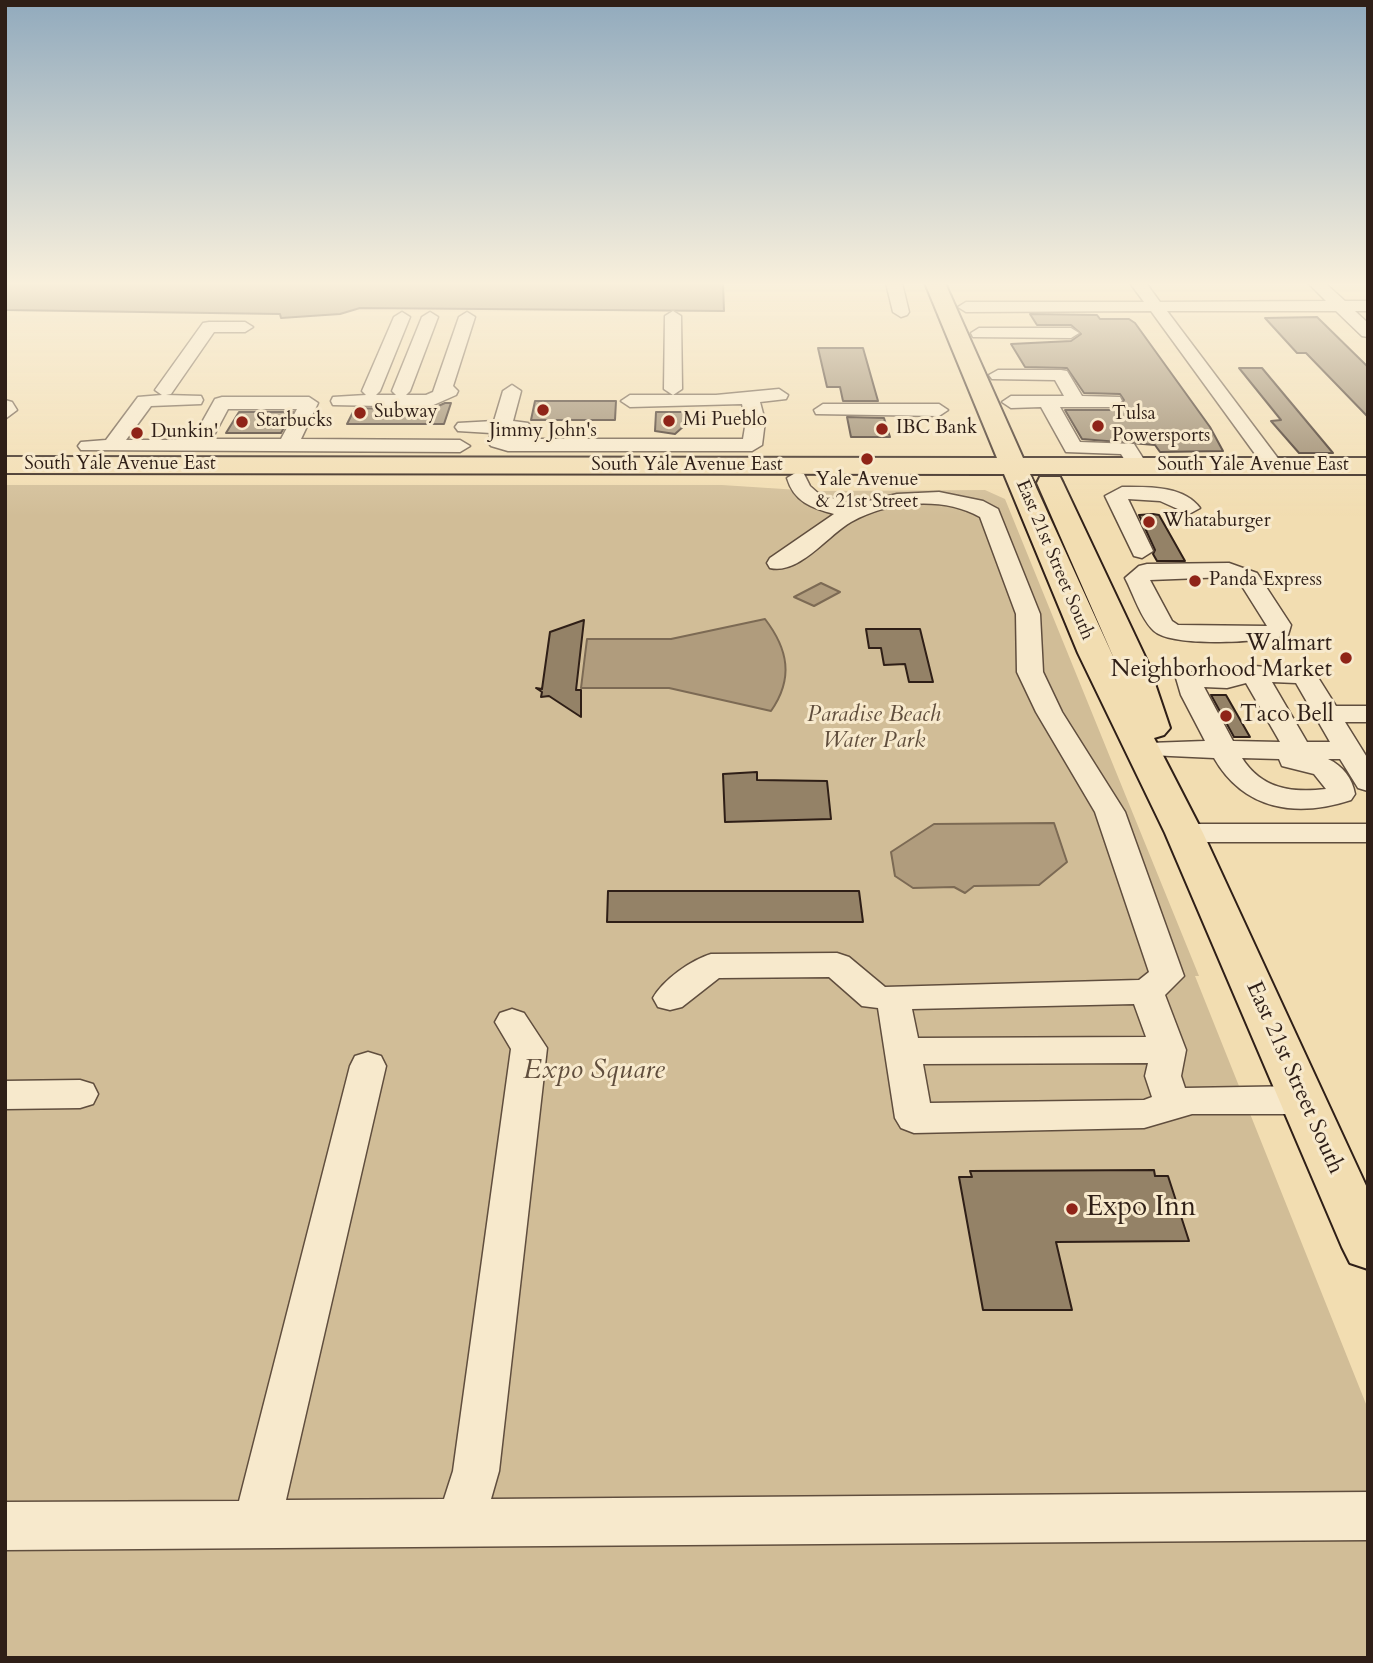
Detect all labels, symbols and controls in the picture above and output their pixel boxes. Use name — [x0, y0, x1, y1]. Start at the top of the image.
place label: Subway — [374, 402, 438, 424]
marker: Jimmy John's — [535, 402, 551, 418]
place label: Tulsa Powersports — [1112, 404, 1210, 448]
marker: Subway — [352, 405, 368, 421]
place label: Mi Pueblo — [683, 410, 767, 432]
place label: Starbucks — [256, 411, 332, 433]
marker: Mi Pueblo — [661, 413, 677, 429]
marker: Starbucks — [234, 414, 250, 430]
place label: IBC Bank — [896, 418, 977, 440]
marker: Tulsa Powersports — [1090, 418, 1106, 434]
place label: Jimmy John's — [489, 421, 597, 443]
marker: IBC Bank — [874, 421, 890, 437]
place label: Dunkin' — [151, 422, 218, 444]
marker: Dunkin' — [129, 425, 145, 441]
marker: Yale Avenue & 21st Street — [859, 451, 875, 467]
street label: South Yale Avenue East — [24, 454, 216, 476]
street label: South Yale Avenue East — [591, 455, 783, 477]
street label: South Yale Avenue East — [1157, 455, 1349, 477]
place label: Yale Avenue & 21st Street — [816, 470, 918, 514]
street label: East 21st Street South — [1010, 476, 1098, 644]
place label: Whataburger — [1163, 511, 1271, 533]
marker: Whataburger — [1141, 514, 1157, 530]
place label: Panda Express — [1209, 570, 1322, 592]
marker: Panda Express — [1187, 573, 1203, 589]
place label: Walmart Neighborhood Market — [1111, 631, 1332, 685]
marker: Walmart Neighborhood Market — [1338, 650, 1354, 666]
park label: Paradise Beach Water Park — [807, 702, 941, 756]
place label: Taco Bell — [1240, 702, 1334, 730]
marker: Taco Bell — [1218, 708, 1234, 724]
street label: East 21st Street South — [1239, 977, 1349, 1179]
park label: Expo Square — [523, 1055, 665, 1089]
place label: Expo Inn — [1086, 1192, 1196, 1226]
marker: Expo Inn — [1064, 1201, 1080, 1217]

